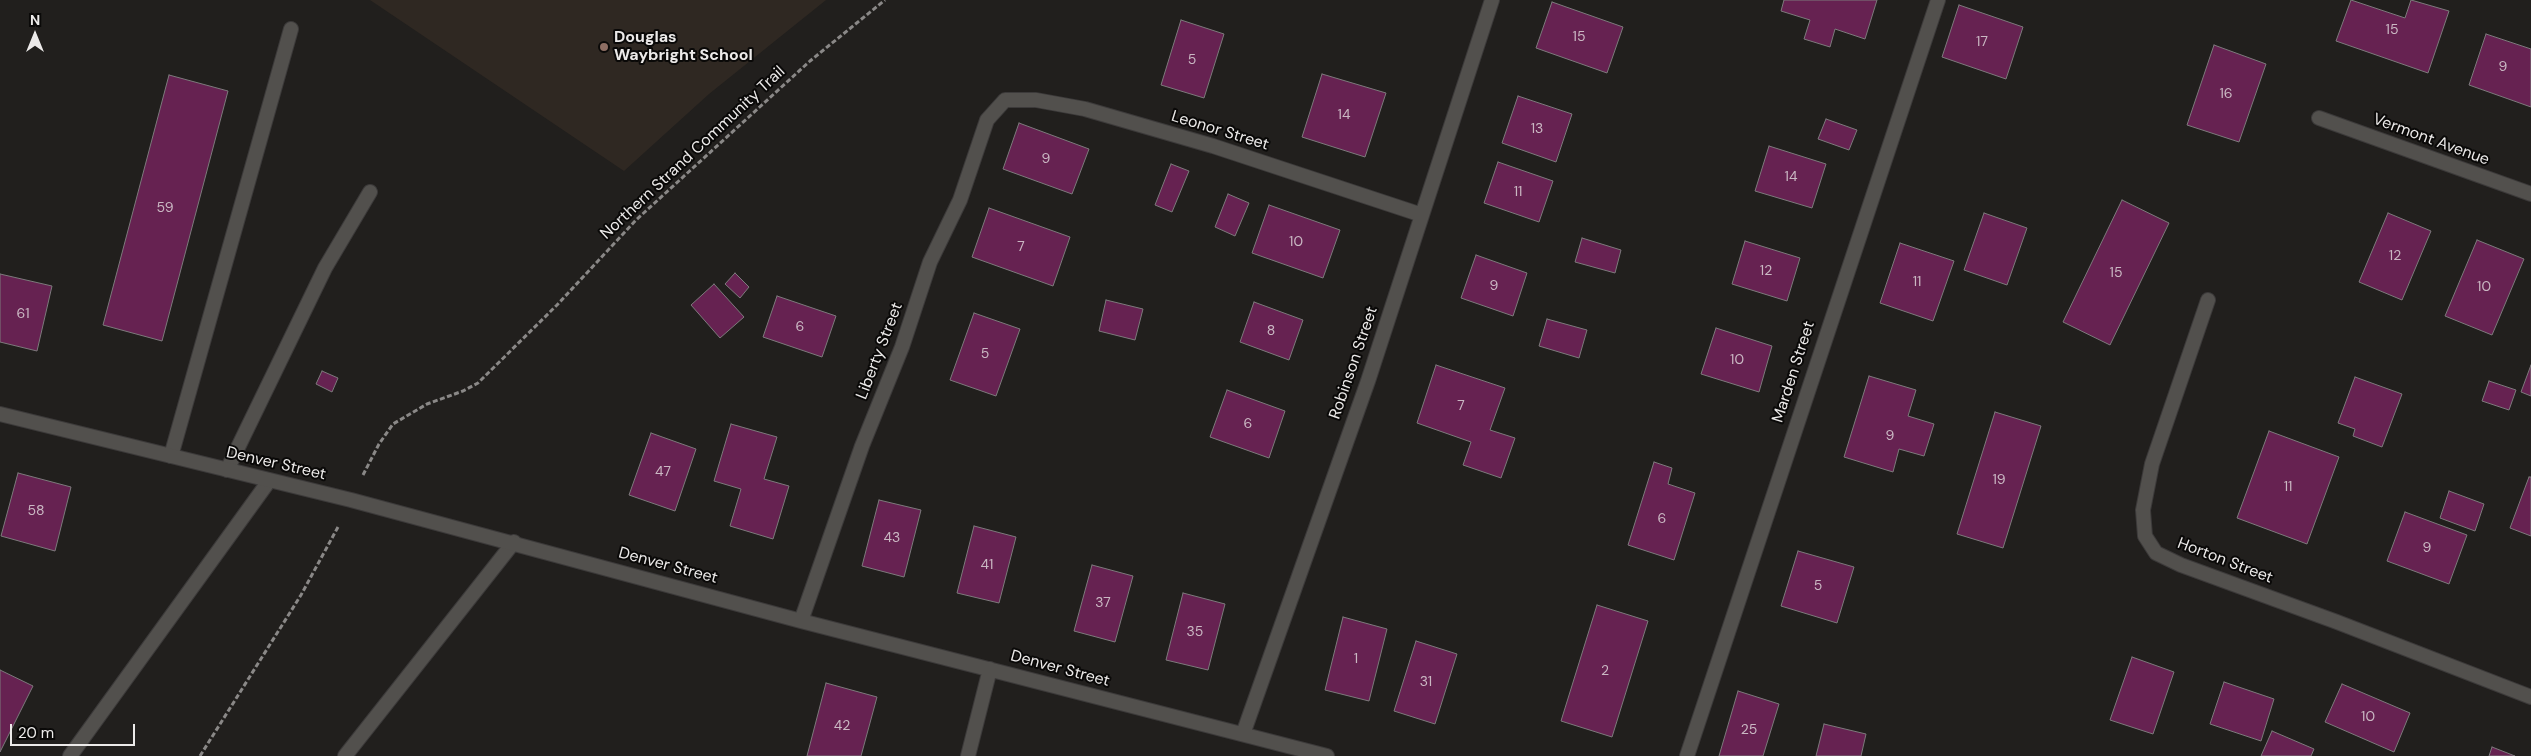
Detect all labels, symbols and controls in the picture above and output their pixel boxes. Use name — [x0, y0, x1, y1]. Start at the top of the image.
north arrow — [10, 10, 60, 60]
text: N — [30, 11, 40, 29]
house number: 15 — [2386, 22, 2398, 38]
place label: Douglas Waybright School — [614, 28, 753, 66]
house number: 15 — [1573, 29, 1585, 45]
house number: 17 — [1976, 34, 1988, 50]
marker: Douglas Waybright School — [598, 41, 610, 53]
house number: 5 — [1188, 52, 1196, 68]
house number: 9 — [2499, 59, 2507, 75]
street label: Northern Strand Community Trail — [597, 62, 789, 244]
house number: 16 — [2219, 86, 2233, 102]
street label: Leonor Street — [1169, 107, 1271, 155]
house number: 14 — [1338, 107, 1350, 123]
street label: Vermont Avenue — [2370, 110, 2492, 170]
house number: 13 — [1531, 121, 1543, 137]
house number: 9 — [1042, 151, 1050, 167]
house number: 14 — [1785, 169, 1797, 185]
house number: 11 — [1514, 184, 1522, 200]
house number: 59 — [157, 200, 173, 216]
house number: 10 — [1289, 234, 1303, 250]
house number: 7 — [1017, 239, 1025, 255]
house number: 12 — [2389, 248, 2401, 264]
house number: 12 — [1760, 263, 1772, 279]
house number: 15 — [2110, 265, 2122, 281]
house number: 11 — [1913, 274, 1921, 290]
house number: 9 — [1490, 278, 1498, 294]
house number: 10 — [2477, 279, 2491, 295]
street label: Liberty Street — [853, 300, 907, 402]
street label: Robinson Street — [1326, 304, 1382, 422]
house number: 61 — [16, 306, 30, 322]
house number: 6 — [796, 319, 804, 335]
street label: Marden Street — [1769, 319, 1819, 425]
house number: 8 — [1267, 323, 1275, 339]
house number: 5 — [981, 346, 989, 362]
house number: 10 — [1730, 352, 1744, 368]
house number: 7 — [1457, 398, 1465, 414]
house number: 6 — [1244, 416, 1252, 432]
house number: 9 — [1886, 428, 1894, 444]
street label: Denver Street — [224, 443, 328, 485]
house number: 47 — [655, 464, 671, 480]
house number: 19 — [1992, 472, 2006, 488]
house number: 11 — [2284, 479, 2292, 495]
house number: 58 — [27, 503, 45, 519]
house number: 6 — [1658, 511, 1666, 527]
house number: 43 — [884, 530, 900, 546]
street label: Horton Street — [2175, 534, 2275, 588]
house number: 9 — [2423, 540, 2431, 556]
street label: Denver Street — [616, 544, 720, 588]
house number: 41 — [981, 557, 993, 573]
house number: 5 — [1814, 578, 1822, 594]
house number: 37 — [1095, 595, 1111, 611]
house number: 35 — [1187, 624, 1203, 640]
street label: Denver Street — [1008, 647, 1112, 691]
house number: 1 — [1354, 651, 1358, 667]
house number: 2 — [1601, 663, 1609, 679]
house number: 31 — [1420, 674, 1432, 690]
house number: 10 — [2361, 709, 2375, 725]
scale bar — [12, 714, 138, 746]
house number: 42 — [834, 718, 850, 734]
house number: 25 — [1741, 722, 1757, 738]
text: 20 m — [18, 723, 54, 743]

